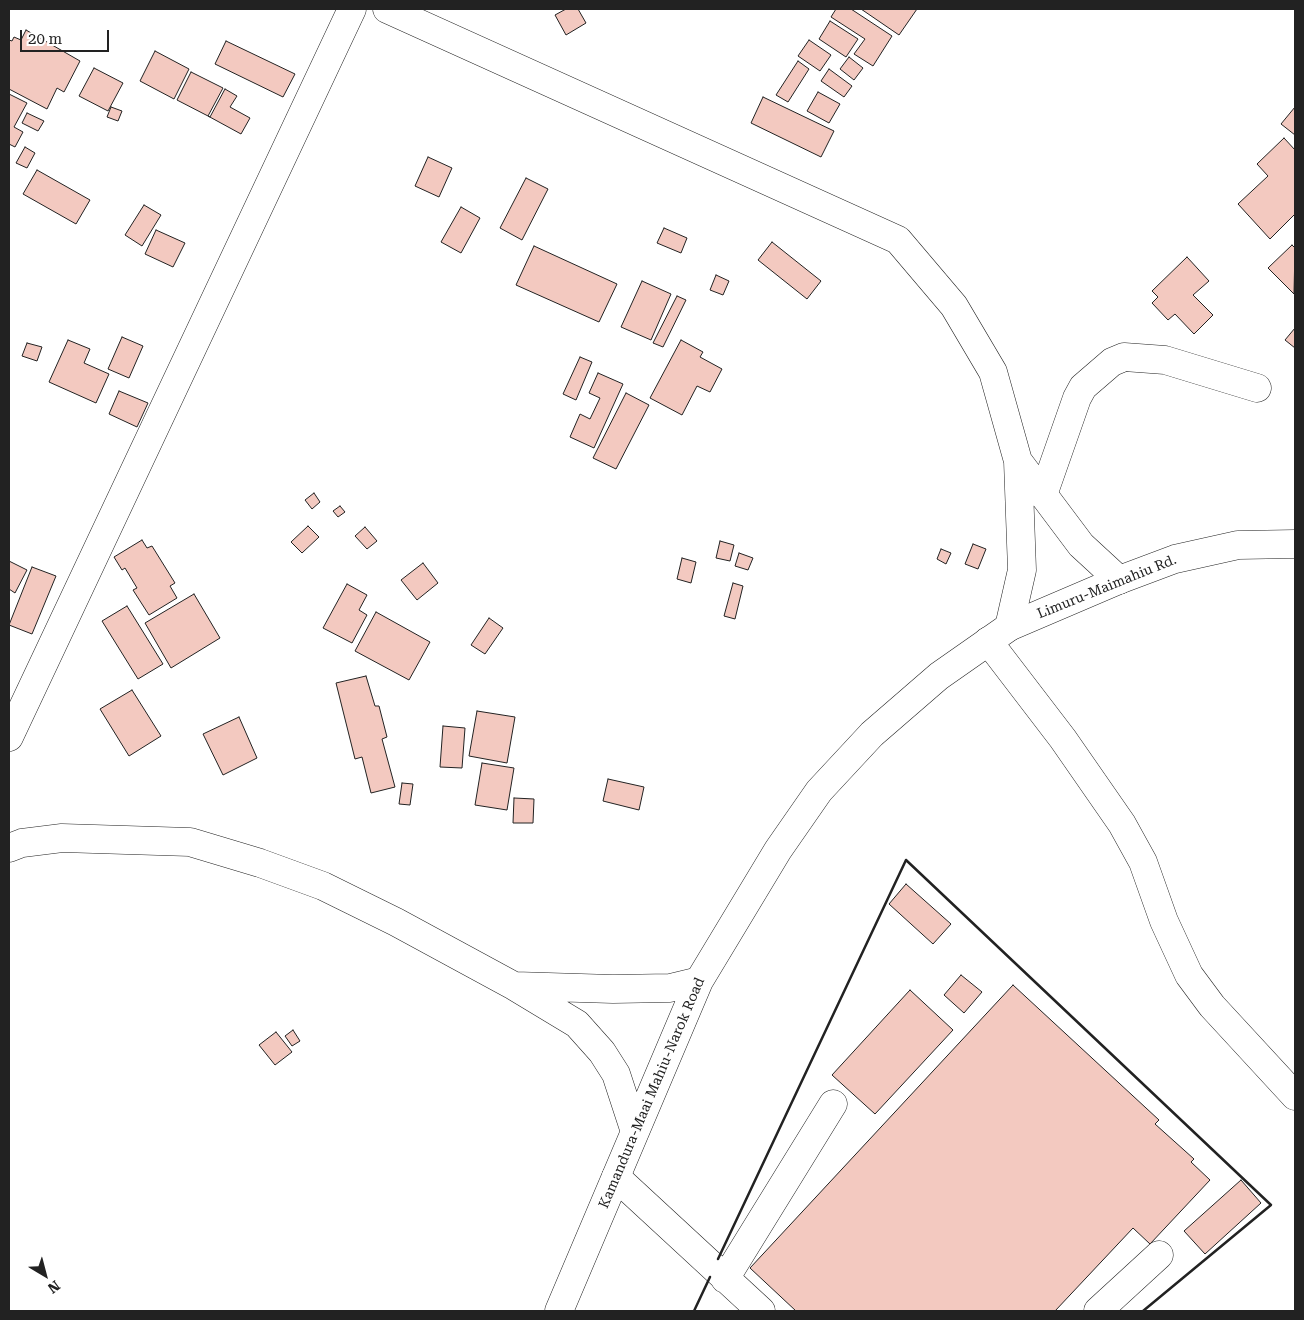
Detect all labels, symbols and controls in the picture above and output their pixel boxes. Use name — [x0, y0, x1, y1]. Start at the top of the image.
scale bar — [22, 20, 111, 52]
text: 20 m — [28, 30, 62, 48]
street label: Limuru-Maimahiu Rd. — [1035, 551, 1179, 623]
street label: Kamandura-Maai Mahiu-Narok Road — [596, 975, 708, 1211]
north arrow — [20, 1250, 70, 1300]
text: N — [45, 1277, 63, 1297]

